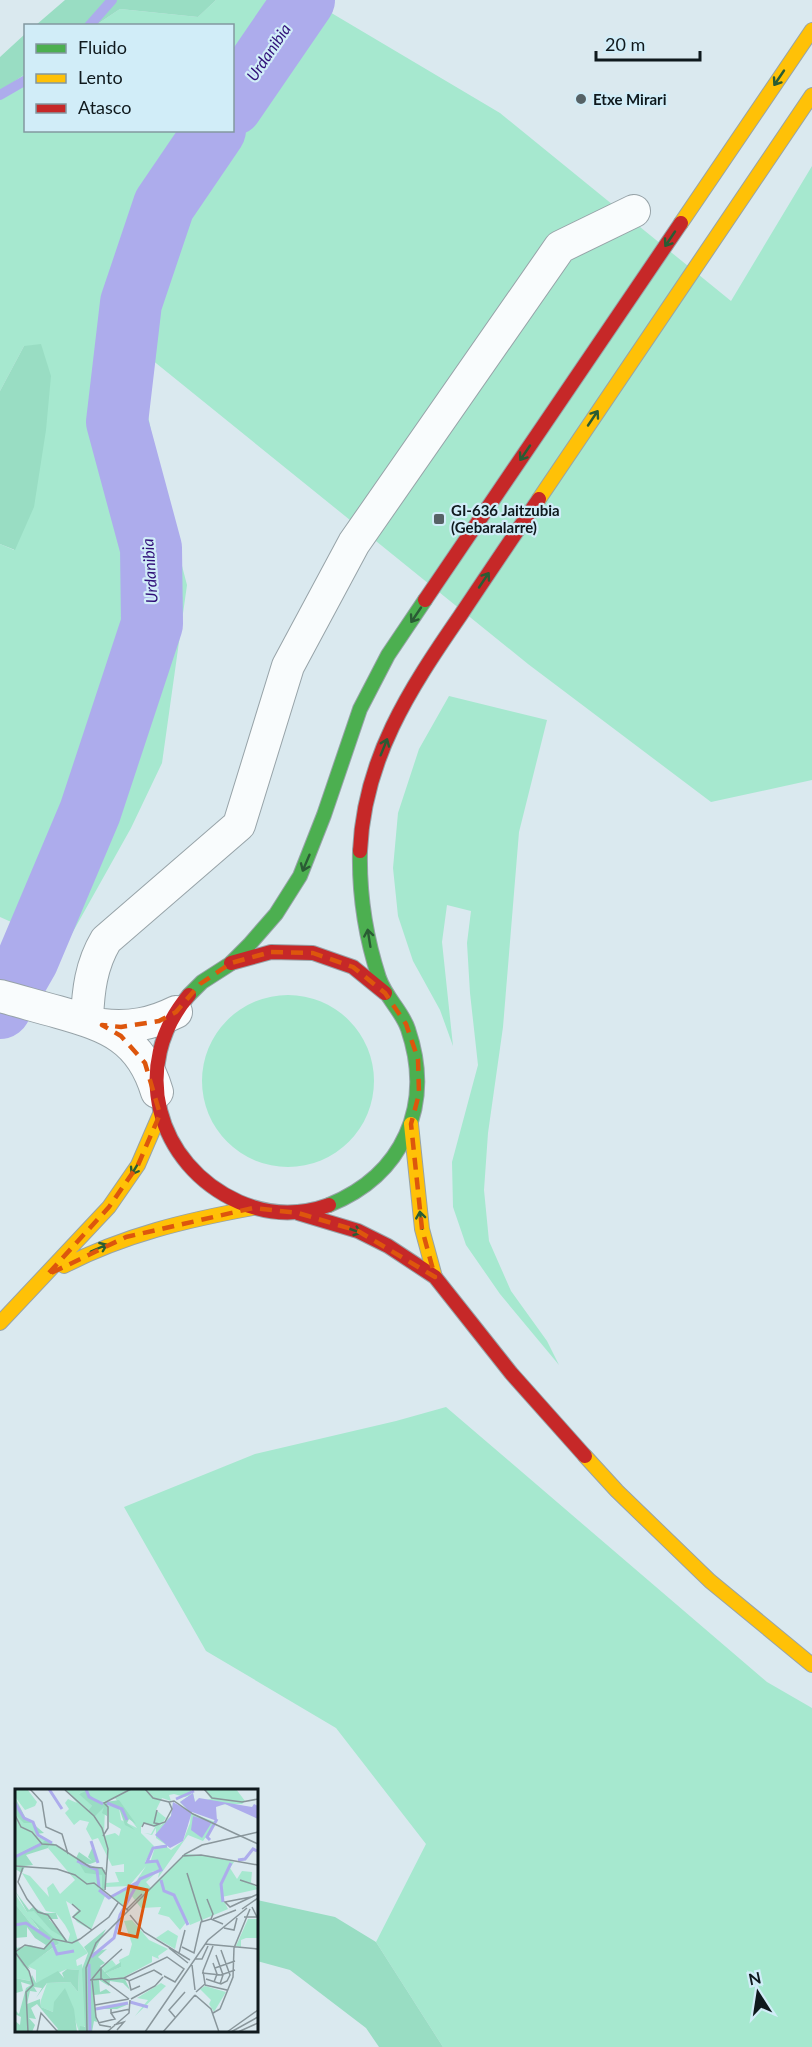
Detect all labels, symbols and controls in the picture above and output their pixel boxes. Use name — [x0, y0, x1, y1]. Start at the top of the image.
water label: Urdanibia — [242, 20, 294, 84]
legend — [24, 24, 234, 132]
scale bar — [596, 24, 700, 62]
text: 20 m — [605, 33, 645, 55]
text: Fluido — [78, 36, 127, 58]
text: Lento — [78, 66, 123, 88]
one-way arrow — [773, 69, 785, 86]
place label: Etxe Mirari — [593, 90, 667, 108]
marker: Etxe Mirari — [574, 92, 588, 106]
text: Atasco — [78, 96, 131, 118]
one-way arrow — [664, 231, 676, 247]
one-way arrow — [587, 411, 599, 427]
one-way arrow — [519, 444, 531, 461]
place label: GI-636 Jaitzubia (Gebaralarre) — [451, 501, 560, 536]
marker: GI-636 Jaitzubia (Gebaralarre) — [432, 512, 446, 526]
water label: Urdanibia — [137, 538, 161, 604]
one-way arrow — [478, 572, 490, 589]
one-way arrow — [410, 606, 422, 622]
one-way arrow — [379, 738, 390, 756]
one-way arrow — [300, 853, 311, 872]
one-way arrow — [363, 928, 374, 948]
one-way arrow — [129, 1158, 141, 1175]
one-way arrow — [416, 1211, 427, 1230]
one-way arrow — [343, 1226, 362, 1237]
one-way arrow — [89, 1242, 107, 1253]
inset map — [15, 1789, 258, 2032]
north arrow — [728, 1963, 788, 2023]
text: N — [747, 1967, 763, 1988]

